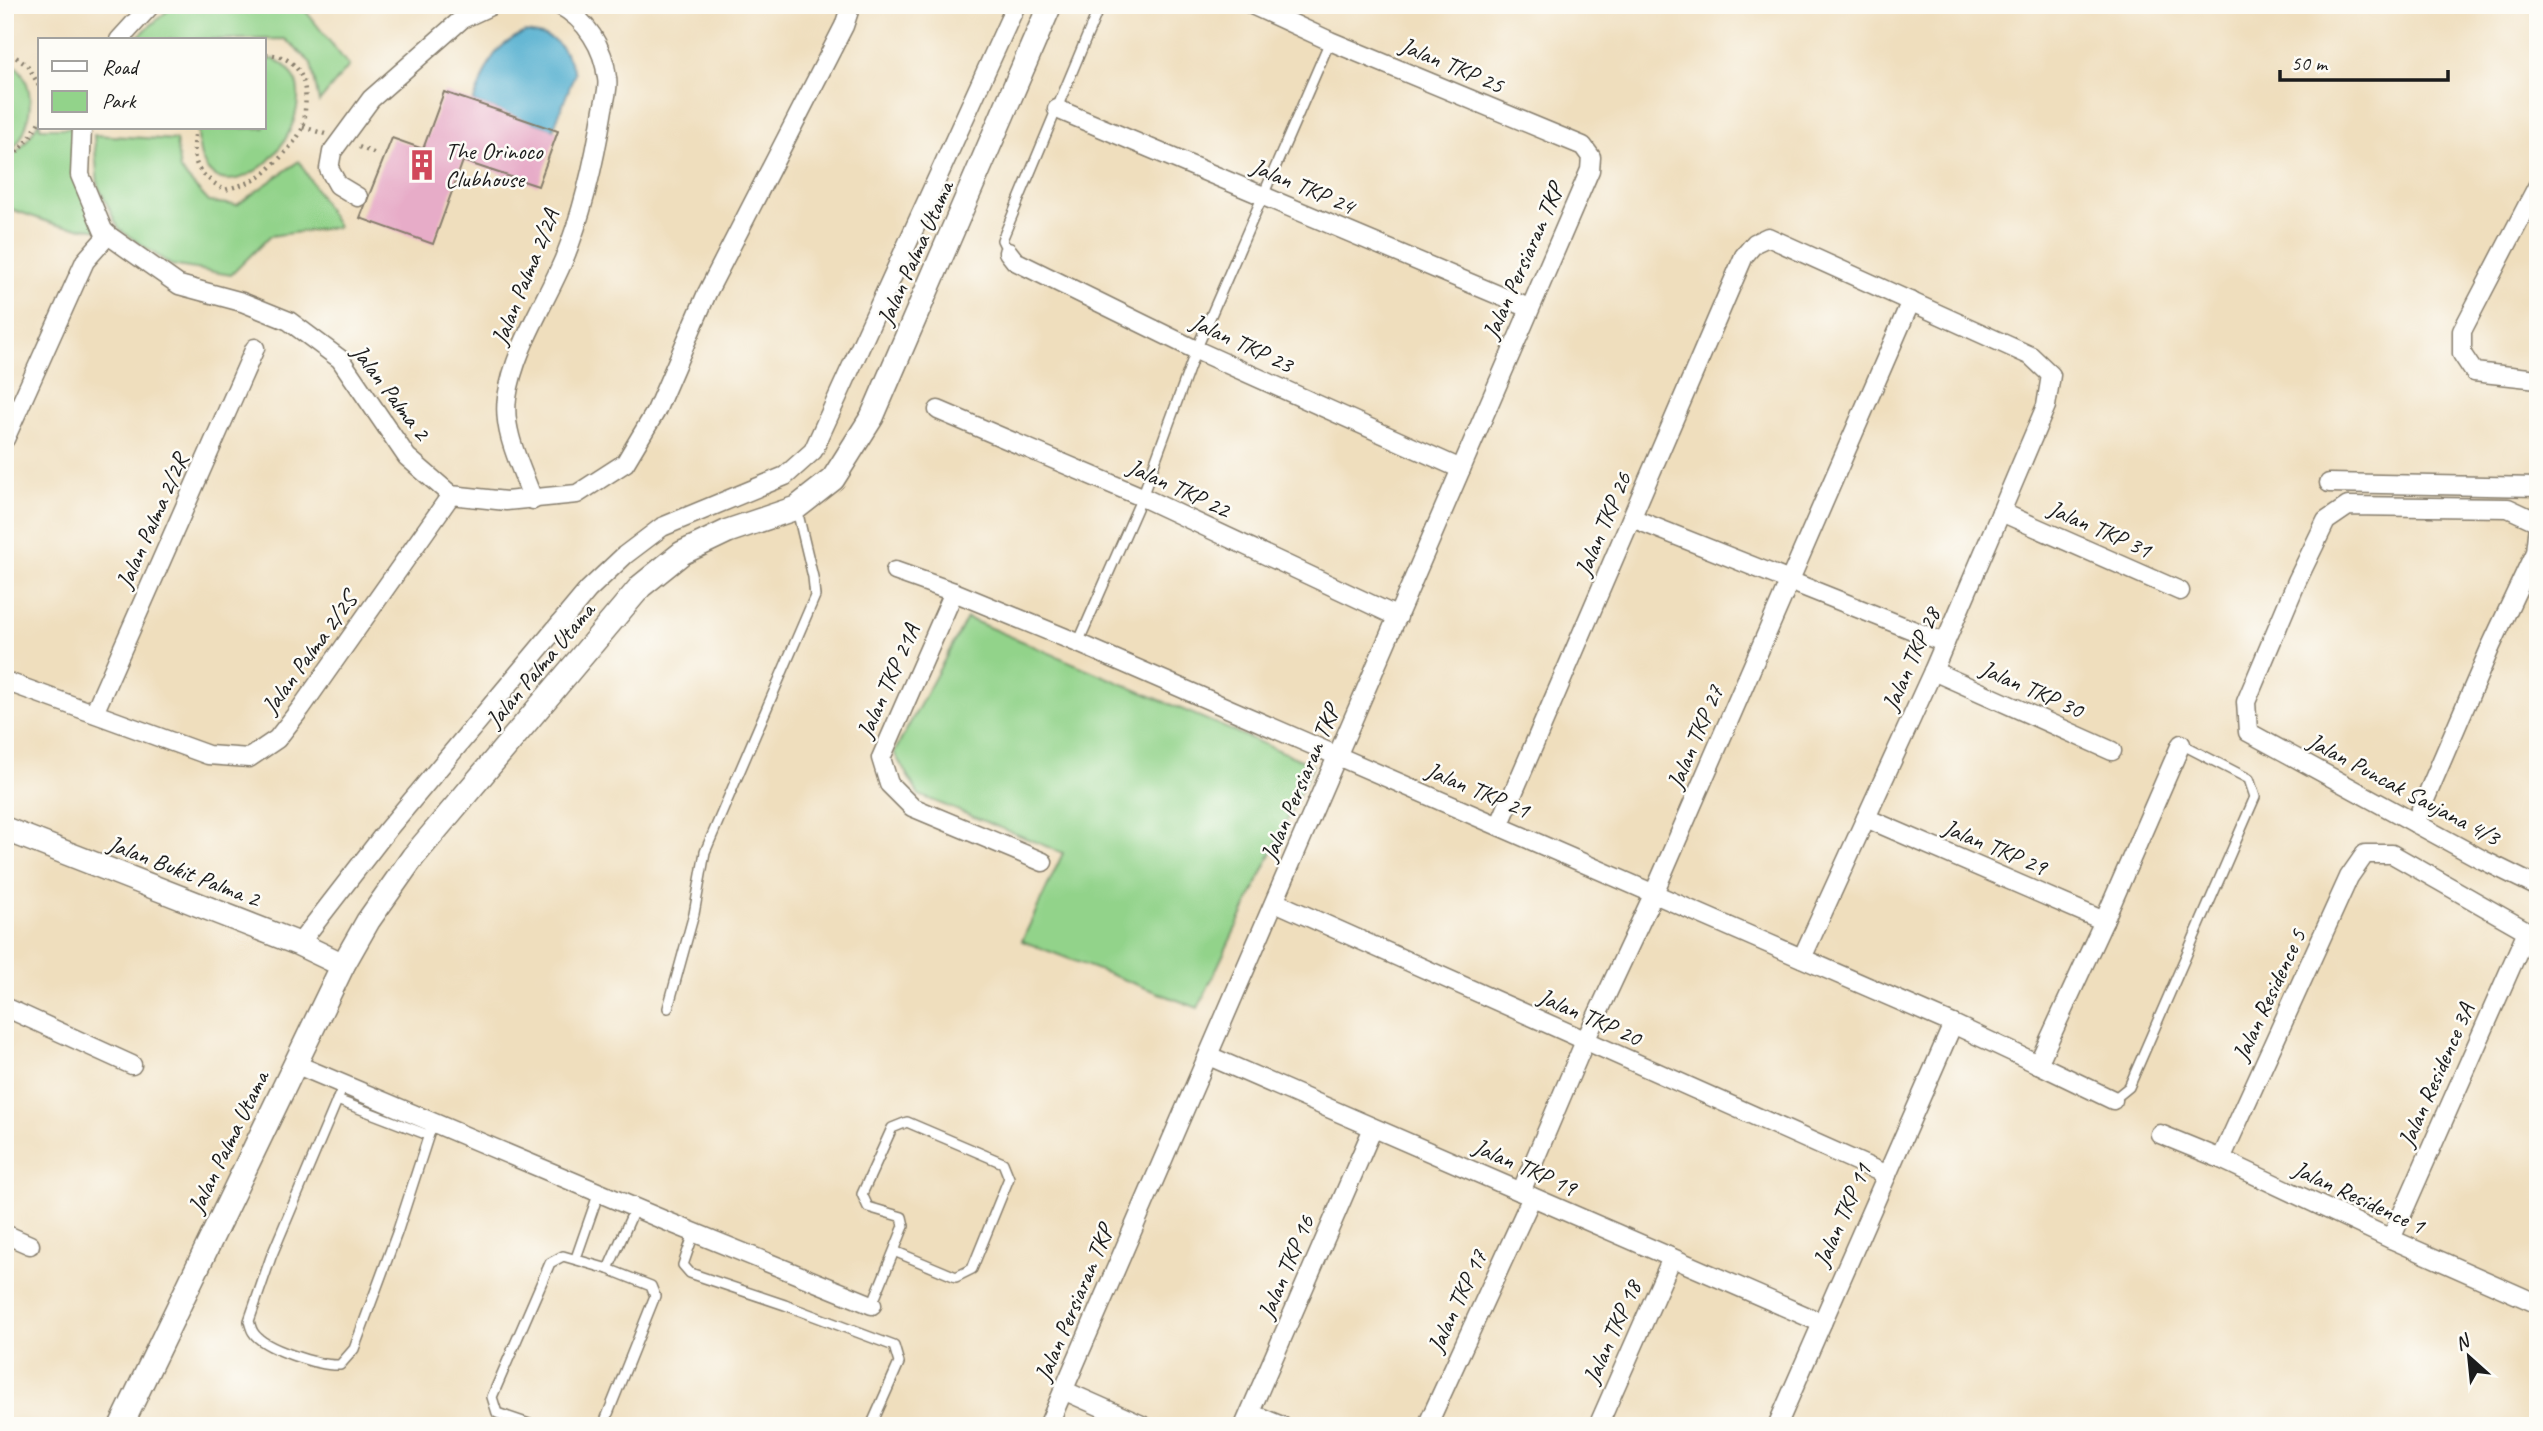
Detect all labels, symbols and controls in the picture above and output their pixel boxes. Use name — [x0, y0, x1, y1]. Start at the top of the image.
street label: Jalan TKP 25 — [1395, 29, 1509, 101]
legend — [38, 38, 266, 130]
scale bar — [2280, 38, 2448, 82]
text: 50 m — [2291, 50, 2329, 76]
text: Road — [102, 54, 141, 80]
text: Park — [102, 88, 137, 114]
place label: The Orinoco Clubhouse — [445, 136, 544, 194]
building icon: The Orinoco Clubhouse — [405, 148, 439, 182]
street label: Jalan TKP 24 — [1246, 150, 1361, 222]
street label: Jalan Palma Utama — [870, 175, 961, 330]
street label: Jalan Persiaran TKP — [1475, 175, 1572, 344]
street label: Jalan Palma 2/2A — [484, 204, 566, 350]
street label: Jalan TKP 23 — [1185, 306, 1300, 381]
street label: Jalan Palma 2 — [345, 337, 438, 448]
street label: Jalan Palma 2/2R — [109, 446, 196, 594]
street label: Jalan TKP 22 — [1122, 451, 1237, 526]
street label: Jalan TKP 26 — [1567, 467, 1639, 581]
street label: Jalan TKP 31 — [2043, 493, 2157, 565]
street label: Jalan Palma 2/2S — [254, 583, 366, 720]
street label: Jalan Palma Utama — [478, 595, 602, 734]
street label: Jalan TKP 28 — [1875, 601, 1948, 716]
street label: Jalan TKP 21A — [849, 619, 927, 743]
street label: Jalan TKP 30 — [1975, 653, 2090, 726]
street label: Jalan TKP 27 — [1659, 680, 1731, 794]
street label: Jalan Persiaran TKP — [1253, 697, 1348, 867]
street label: Jalan Puncak Saujana 4/3 — [2302, 725, 2507, 853]
street label: Jalan TKP 21 — [1421, 754, 1535, 826]
street label: Jalan TKP 29 — [1938, 811, 2053, 883]
street label: Jalan Bukit Palma 2 — [103, 828, 266, 914]
street label: Jalan Residence 5 — [2225, 923, 2313, 1066]
street label: Jalan TKP 20 — [1533, 981, 1648, 1054]
street label: Jalan Residence 3A — [2391, 998, 2481, 1152]
street label: Jalan Palma Utama — [180, 1064, 276, 1219]
street label: Jalan TKP 19 — [1468, 1131, 1583, 1204]
street label: Jalan Residence 1 — [2288, 1153, 2431, 1241]
street label: Jalan TKP 11 — [1806, 1158, 1878, 1272]
street label: Jalan TKP 16 — [1250, 1210, 1322, 1324]
street label: Jalan Persiaran TKP — [1027, 1217, 1122, 1387]
street label: Jalan TKP 17 — [1420, 1244, 1494, 1358]
street label: Jalan TKP 18 — [1576, 1274, 1649, 1389]
north arrow — [2434, 1322, 2504, 1392]
text: N — [2451, 1328, 2475, 1356]

